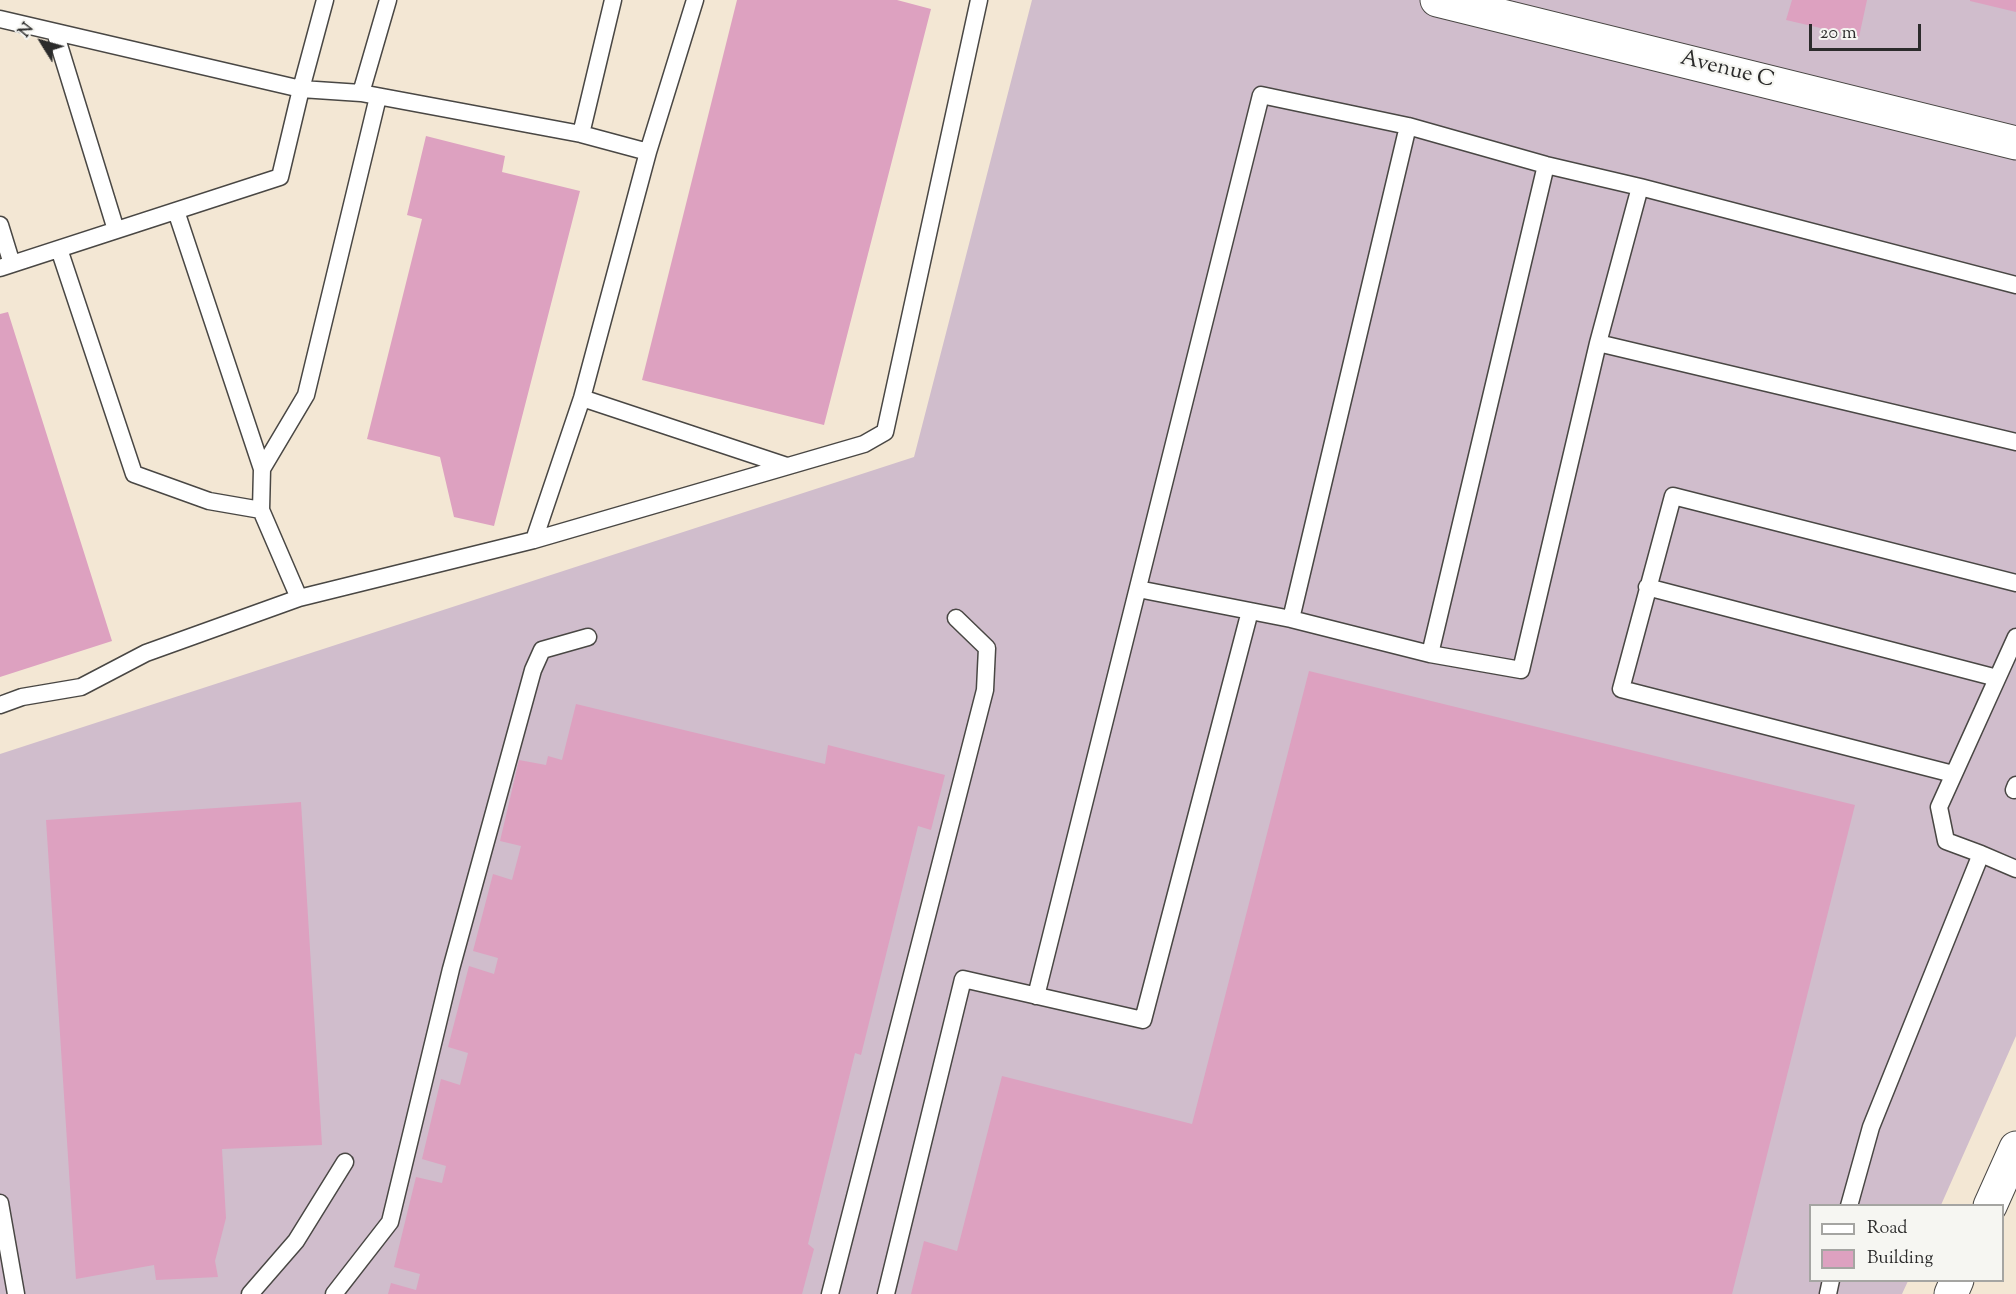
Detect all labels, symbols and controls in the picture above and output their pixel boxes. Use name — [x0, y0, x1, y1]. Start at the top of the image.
north arrow — [12, 12, 72, 72]
scale bar — [1812, 12, 1924, 50]
text: N — [14, 19, 40, 43]
text: 20 m — [1820, 21, 1857, 47]
street label: Avenue C — [1677, 47, 1777, 95]
legend — [1809, 1204, 2004, 1282]
text: Road — [1867, 1216, 1907, 1242]
text: Building — [1867, 1246, 1933, 1272]

